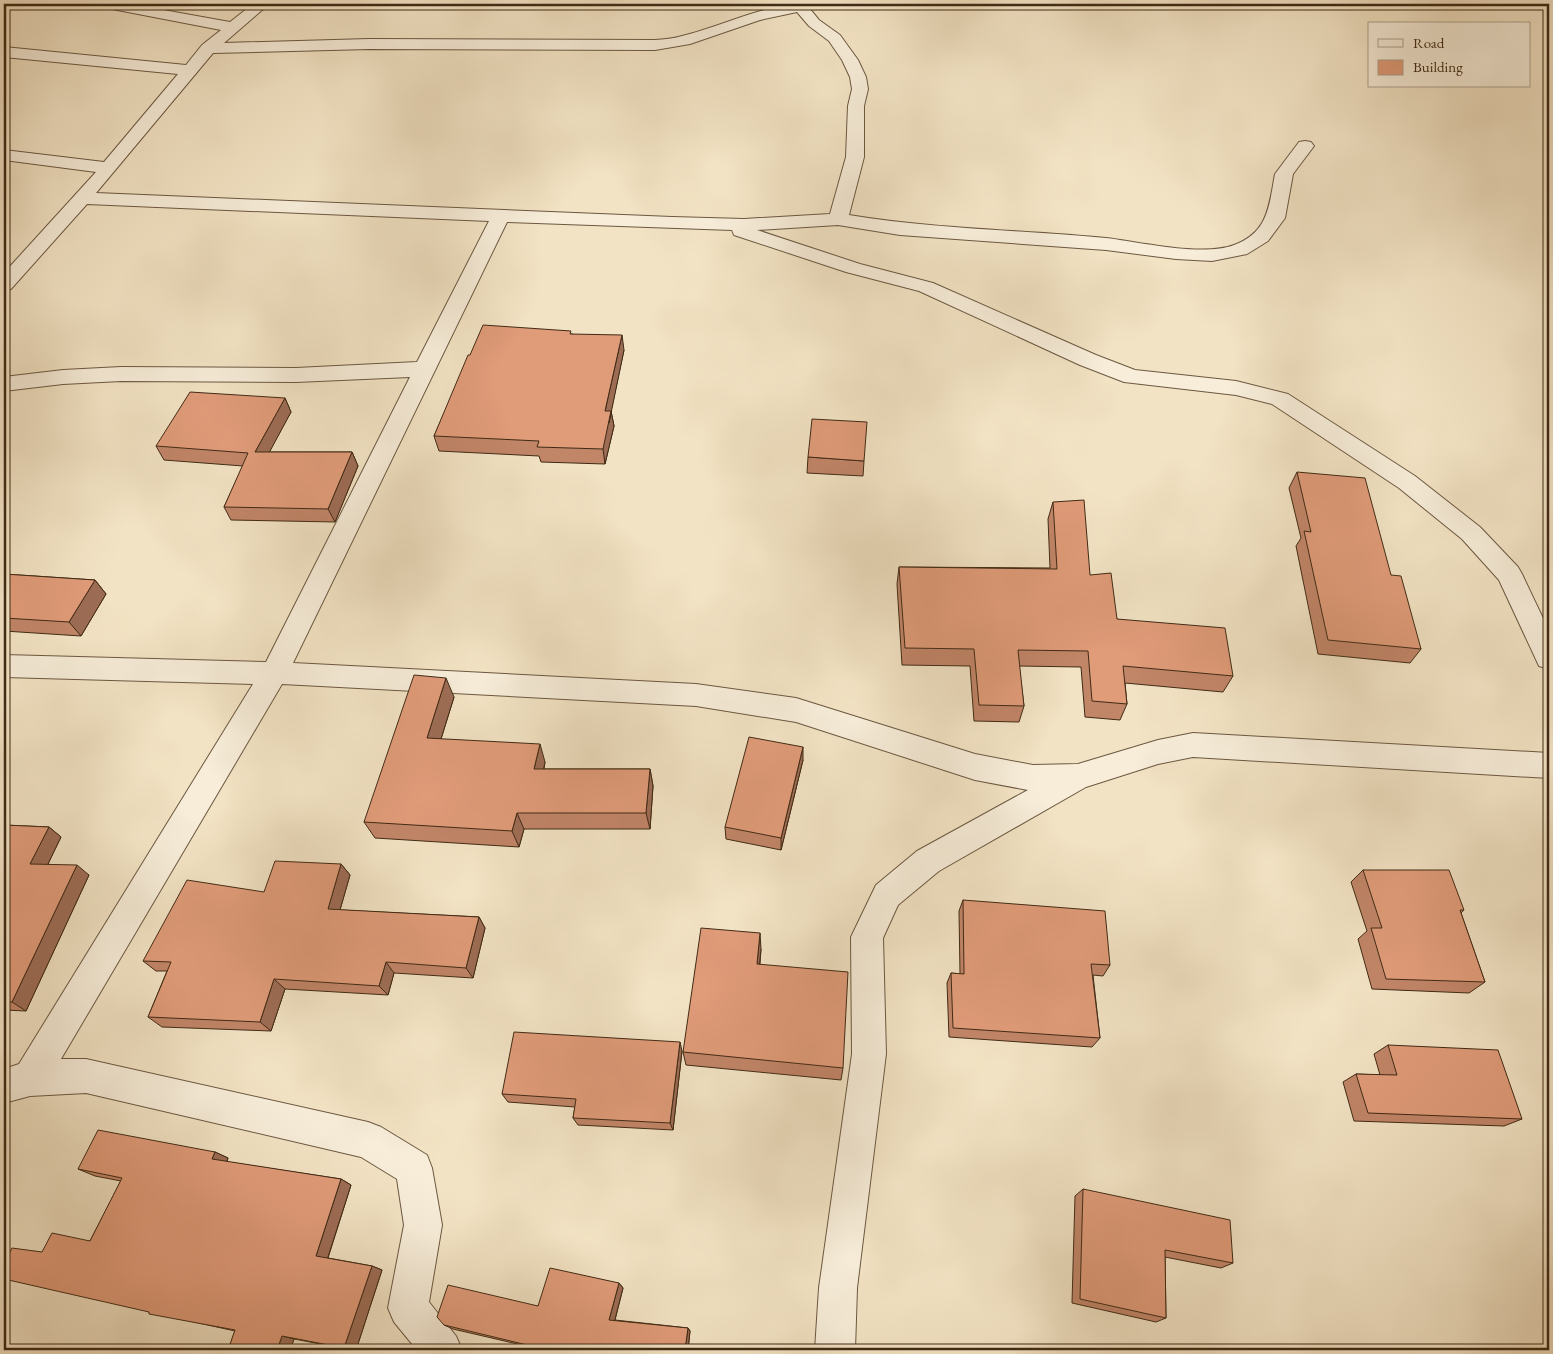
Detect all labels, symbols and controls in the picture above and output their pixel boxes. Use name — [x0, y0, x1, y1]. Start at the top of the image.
legend — [1368, 22, 1530, 88]
text: Road — [1413, 33, 1445, 52]
text: Building — [1413, 57, 1463, 76]

